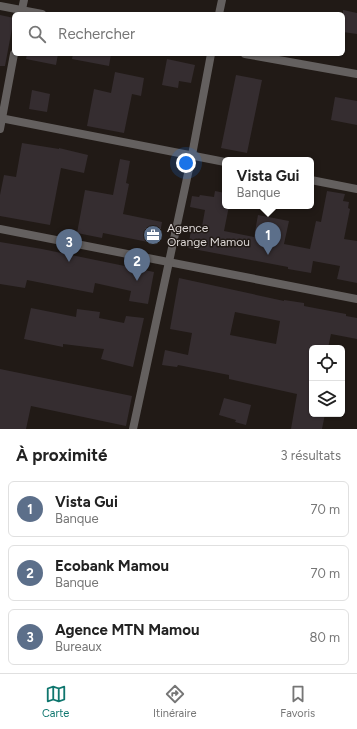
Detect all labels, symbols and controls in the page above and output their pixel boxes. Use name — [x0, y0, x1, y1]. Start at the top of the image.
search box — [12, 12, 345, 56]
icon: search — [26, 23, 48, 45]
text: Rechercher — [58, 25, 135, 43]
your location — [176, 153, 196, 173]
popup — [222, 157, 314, 209]
text: Vista Gui — [237, 167, 299, 185]
text: Banque — [237, 185, 280, 200]
place label: Agence Orange Mamou — [167, 221, 250, 249]
pin: 1 — [255, 222, 281, 255]
office icon: Agence Orange Mamou — [142, 224, 164, 246]
pin: 3 — [56, 229, 82, 262]
pin: 2 — [124, 248, 150, 281]
map controls — [309, 345, 345, 417]
button: locate — [309, 345, 345, 381]
button: layers — [309, 381, 345, 417]
text: À proximité — [16, 445, 107, 465]
text: 3 résultats — [281, 448, 341, 463]
text: Vista Gui — [55, 493, 118, 511]
text: 1 — [27, 502, 33, 517]
text: 70 m — [310, 502, 340, 517]
text: Banque — [55, 511, 99, 526]
text: Ecobank Mamou — [55, 557, 169, 575]
text: 2 — [26, 566, 34, 581]
text: 70 m — [310, 566, 340, 581]
text: Banque — [55, 575, 99, 590]
text: Agence MTN Mamou — [55, 621, 199, 639]
text: 3 — [26, 630, 34, 645]
text: 80 m — [309, 630, 340, 645]
text: Bureaux — [55, 639, 102, 654]
tab: Carte — [42, 683, 69, 720]
tab: Itinéraire — [153, 683, 197, 720]
tab: Favoris — [280, 683, 315, 720]

